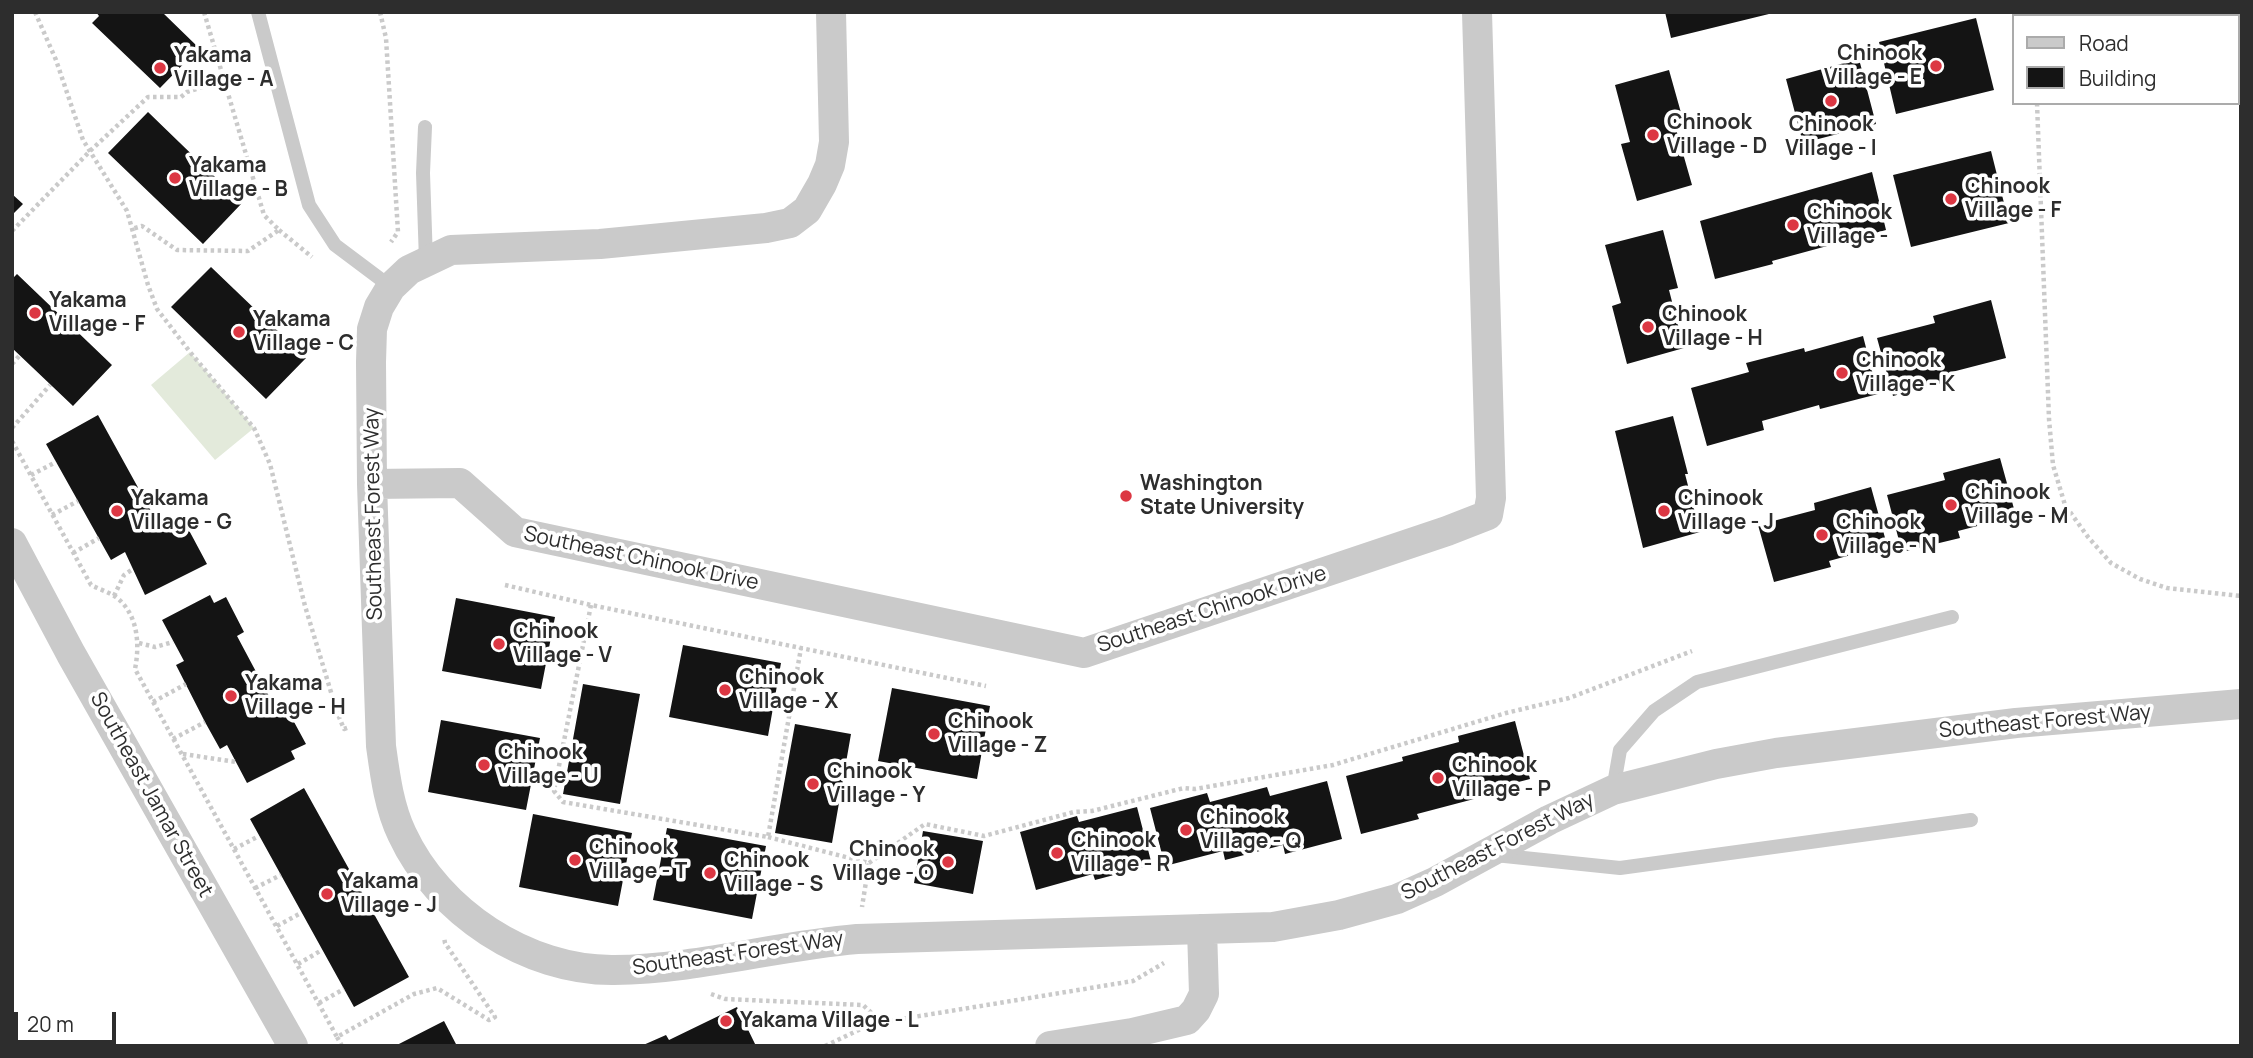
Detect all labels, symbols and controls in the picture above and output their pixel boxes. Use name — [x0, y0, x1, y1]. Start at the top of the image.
legend — [2011, 14, 2239, 105]
text: Road — [2079, 29, 2129, 57]
place label: Chinook Village - E — [1824, 41, 1922, 91]
place label: Yakama Village - A — [174, 43, 274, 93]
marker: Chinook Village - E — [1928, 58, 1944, 74]
marker: Yakama Village - A — [152, 60, 168, 76]
text: Building — [2079, 64, 2156, 92]
marker: Chinook Village - I — [1823, 93, 1839, 109]
place label: Chinook Village - D — [1667, 110, 1767, 160]
place label: Chinook Village - I — [1785, 112, 1877, 162]
marker: Chinook Village - D — [1645, 127, 1661, 143]
place label: Yakama Village - B — [189, 153, 288, 203]
marker: Yakama Village - B — [167, 170, 183, 186]
place label: Chinook Village - F — [1965, 174, 2062, 224]
marker: Chinook Village - F — [1943, 191, 1959, 207]
place label: Chinook Village - — [1807, 200, 1892, 250]
marker: Chinook Village - — [1785, 217, 1801, 233]
place label: Yakama Village - F — [49, 288, 146, 338]
place label: Chinook Village - H — [1662, 302, 1763, 352]
marker: Yakama Village - F — [27, 305, 43, 321]
place label: Yakama Village - C — [253, 307, 354, 357]
marker: Chinook Village - H — [1640, 319, 1656, 335]
marker: Yakama Village - C — [231, 324, 247, 340]
place label: Chinook Village - K — [1856, 348, 1955, 398]
marker: Chinook Village - K — [1834, 365, 1850, 381]
street label: Southeast Forest Way — [360, 407, 388, 621]
place label: Washington State University — [1140, 471, 1304, 521]
place label: Chinook Village - M — [1965, 480, 2069, 530]
place label: Yakama Village - G — [131, 486, 232, 536]
place label: Chinook Village - J — [1678, 486, 1774, 536]
marker: Washington State University — [1118, 488, 1134, 504]
marker: Chinook Village - M — [1943, 497, 1959, 513]
marker: Yakama Village - G — [109, 503, 125, 519]
marker: Chinook Village - J — [1656, 503, 1672, 519]
place label: Chinook Village - N — [1836, 510, 1937, 560]
street label: Southeast Chinook Drive — [521, 522, 761, 596]
marker: Chinook Village - N — [1814, 527, 1830, 543]
street label: Southeast Chinook Drive — [1094, 561, 1330, 659]
place label: Chinook Village - V — [513, 619, 612, 669]
marker: Chinook Village - V — [491, 636, 507, 652]
place label: Chinook Village - X — [739, 665, 838, 715]
place label: Yakama Village - H — [245, 671, 346, 721]
marker: Chinook Village - X — [717, 682, 733, 698]
street label: Southeast Jamar Street — [84, 688, 218, 902]
marker: Yakama Village - H — [223, 688, 239, 704]
street label: Southeast Forest Way — [1938, 700, 2152, 744]
place label: Chinook Village - Z — [948, 709, 1048, 759]
marker: Chinook Village - Z — [926, 726, 942, 742]
place label: Chinook Village - U — [498, 740, 599, 790]
place label: Chinook Village - P — [1452, 753, 1551, 803]
marker: Chinook Village - U — [476, 757, 492, 773]
place label: Chinook Village - Y — [827, 759, 925, 809]
marker: Chinook Village - P — [1430, 770, 1446, 786]
marker: Chinook Village - Y — [805, 776, 821, 792]
street label: Southeast Forest Way — [1397, 787, 1599, 907]
place label: Chinook Village - Q — [1200, 805, 1301, 855]
marker: Chinook Village - Q — [1178, 822, 1194, 838]
place label: Chinook Village - R — [1071, 828, 1170, 878]
place label: Chinook Village - T — [589, 835, 687, 885]
place label: Chinook Village - O — [833, 837, 934, 887]
marker: Chinook Village - R — [1049, 845, 1065, 861]
place label: Chinook Village - S — [724, 848, 823, 898]
marker: Chinook Village - T — [567, 852, 583, 868]
marker: Chinook Village - O — [940, 854, 956, 870]
marker: Chinook Village - S — [702, 865, 718, 881]
place label: Yakama Village - J — [341, 869, 437, 919]
marker: Yakama Village - J — [319, 886, 335, 902]
street label: Southeast Forest Way — [631, 927, 845, 981]
scale bar — [18, 998, 119, 1042]
place label: Yakama Village - L — [740, 1008, 919, 1034]
text: 20 m — [27, 1010, 74, 1038]
marker: Yakama Village - L — [718, 1013, 734, 1029]

